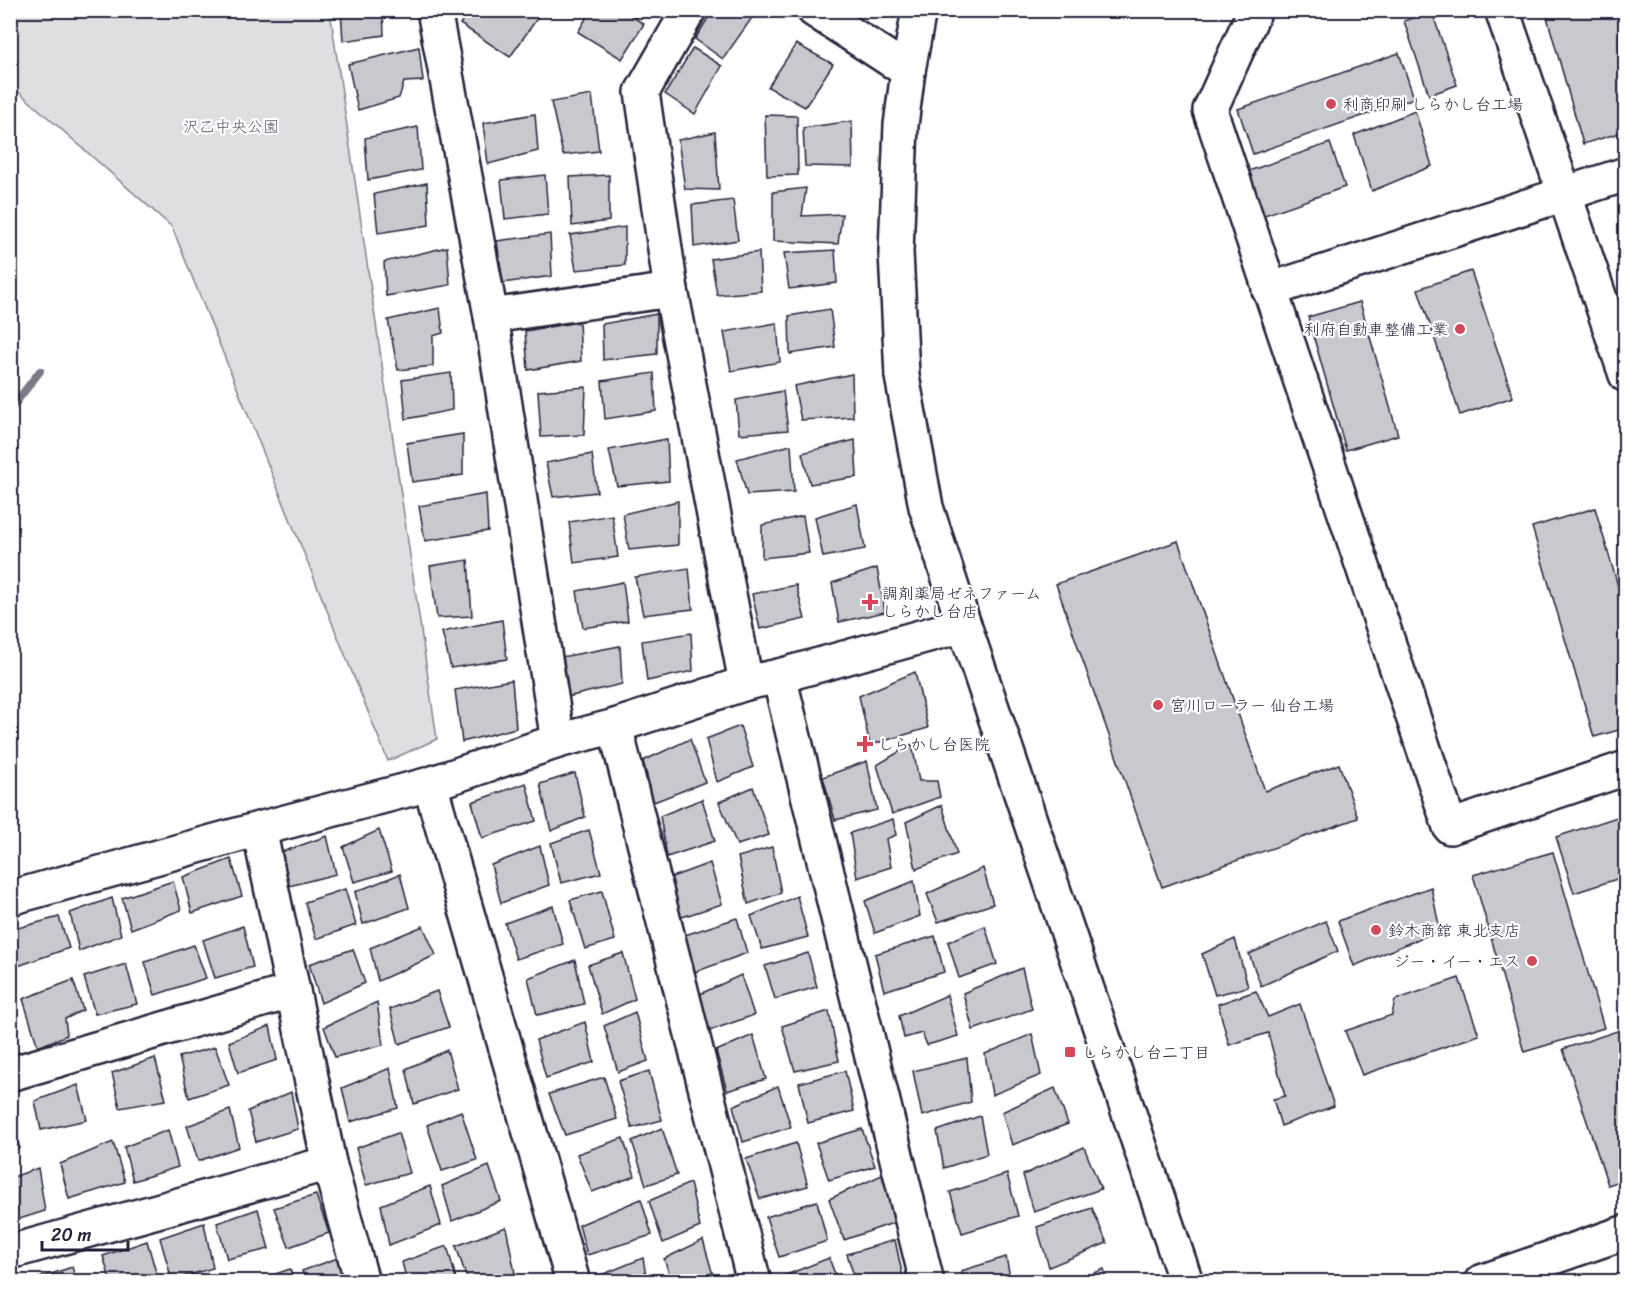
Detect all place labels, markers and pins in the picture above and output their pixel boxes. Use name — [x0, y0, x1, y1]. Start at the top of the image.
place label: 利商印刷 しらかし台工場 — [1343, 90, 1523, 119]
marker: 利商印刷 しらかし台工場 — [1324, 97, 1338, 111]
place label: 利府自動車整備工業 — [1304, 315, 1448, 344]
marker: 利府自動車整備工業 — [1453, 322, 1467, 336]
place label: 調剤薬局ゼネファーム しらかし台店 — [882, 579, 1041, 626]
marker: 調剤薬局ゼネファーム しらかし台店 — [863, 595, 877, 609]
place label: 宮川ローラー 仙台工場 — [1170, 691, 1334, 720]
marker: 宮川ローラー 仙台工場 — [1151, 698, 1165, 712]
place label: しらかし台医院 — [878, 730, 990, 759]
marker: しらかし台医院 — [856, 735, 874, 753]
place label: 鈴木商舘 東北支店 — [1388, 916, 1520, 945]
marker: 鈴木商舘 東北支店 — [1369, 923, 1383, 937]
place label: ジー・イー・エス — [1393, 947, 1520, 976]
marker: ジー・イー・エス — [1525, 954, 1539, 968]
place label: しらかし台二丁目 — [1082, 1038, 1210, 1067]
marker: しらかし台二丁目 — [1063, 1045, 1077, 1059]

